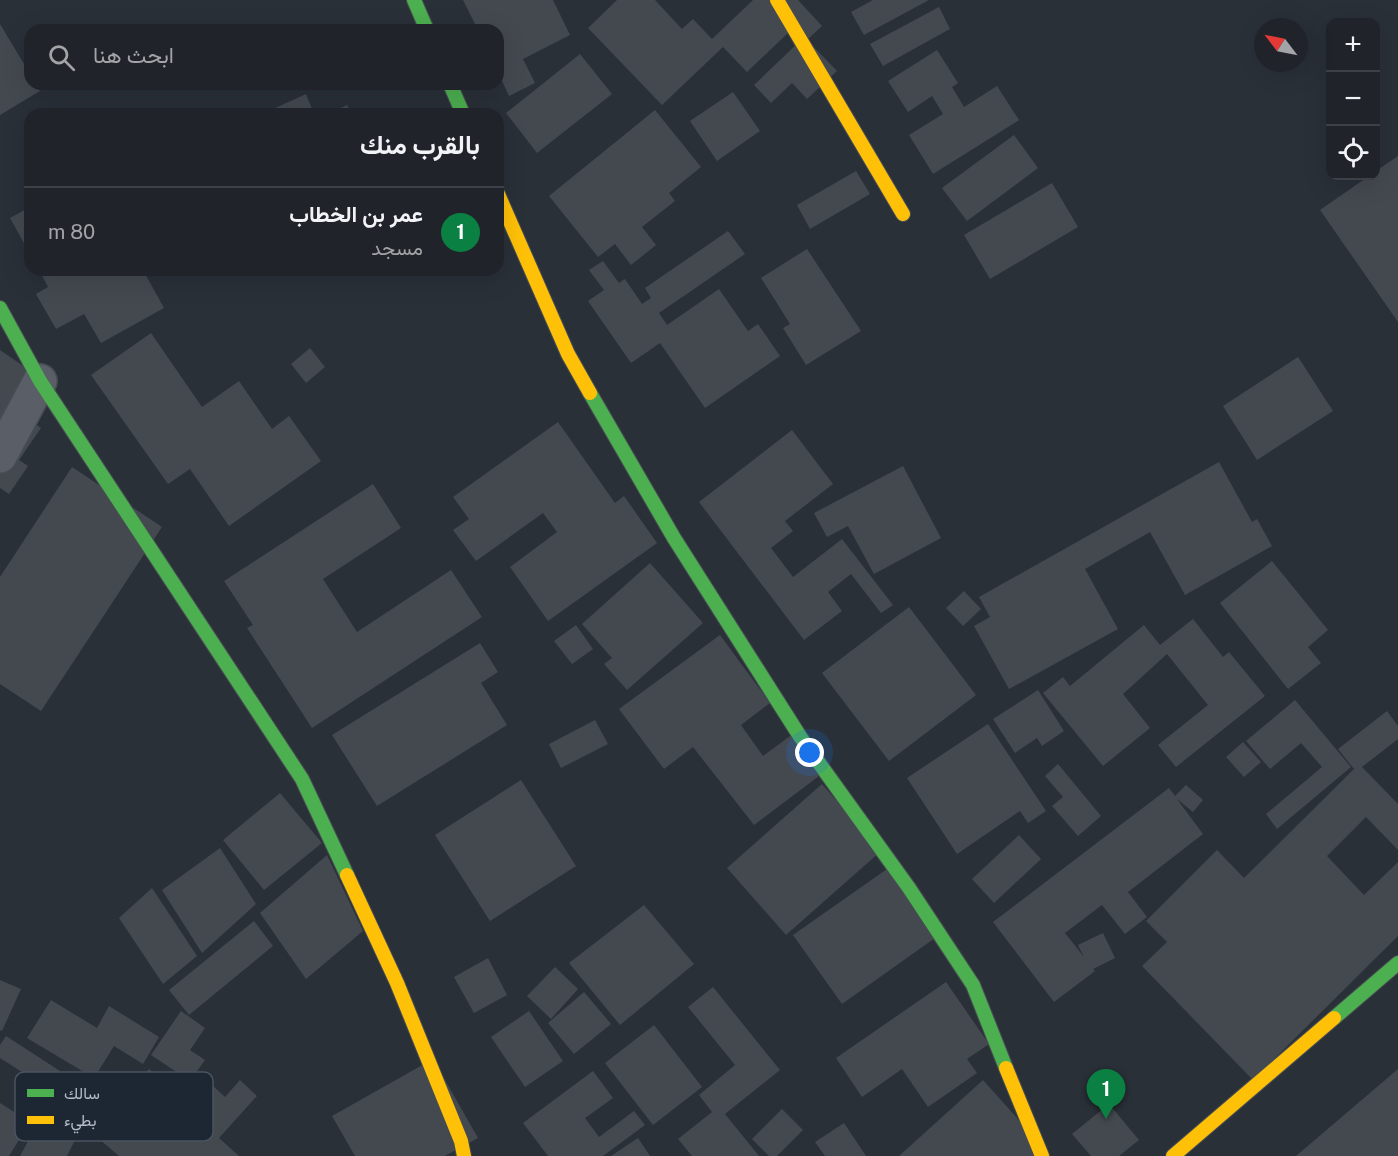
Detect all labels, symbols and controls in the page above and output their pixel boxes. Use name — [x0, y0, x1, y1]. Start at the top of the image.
north arrow — [1254, 18, 1308, 72]
map controls — [1326, 18, 1380, 180]
button: + — [1326, 18, 1380, 72]
search box — [24, 24, 504, 90]
icon: search — [45, 41, 78, 74]
text: ابحث هنا — [93, 42, 174, 68]
button: − — [1326, 72, 1380, 126]
button: locate — [1326, 126, 1380, 180]
text: بالقرب منك — [360, 129, 480, 160]
text: عمر بن الخطاب — [289, 201, 423, 227]
text: 80 m — [48, 220, 95, 244]
text: 1 — [456, 220, 465, 244]
text: مسجد — [371, 236, 423, 260]
your location — [795, 738, 824, 767]
pin: 1 — [1086, 1070, 1126, 1119]
legend — [15, 1072, 213, 1141]
text: سالك — [64, 1084, 100, 1103]
text: بطيء — [64, 1111, 96, 1134]

